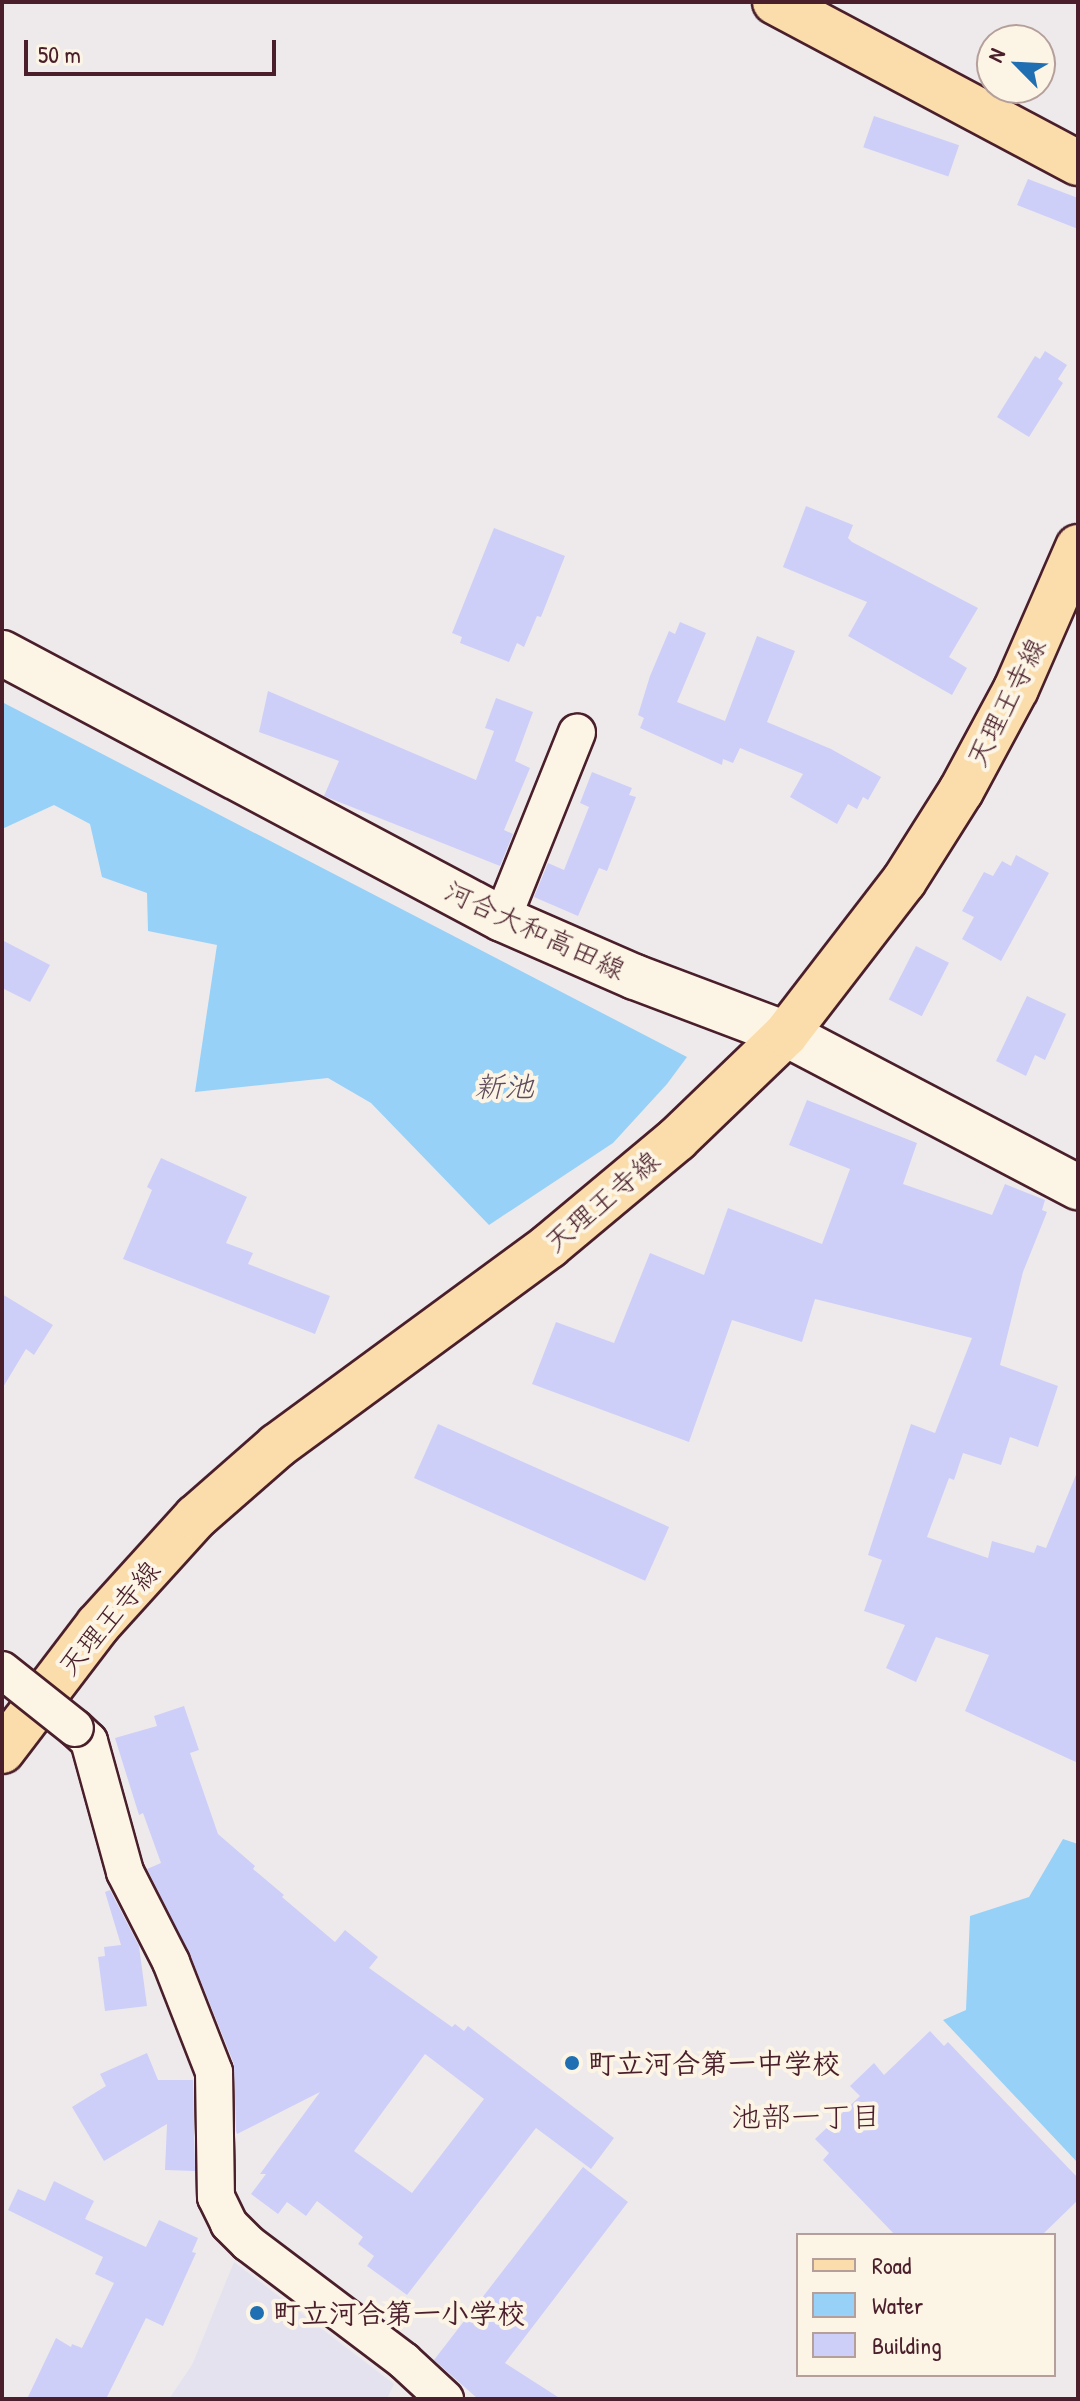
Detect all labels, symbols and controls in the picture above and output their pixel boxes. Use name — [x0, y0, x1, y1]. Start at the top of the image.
scale bar — [28, 24, 280, 74]
north arrow — [976, 24, 1056, 104]
text: 50 m — [38, 38, 81, 70]
text: N — [980, 44, 1012, 67]
street label: 天理王寺線 — [959, 632, 1053, 772]
street label: 河合大和高田線 — [439, 873, 631, 987]
water label: 新池 — [474, 1068, 534, 1104]
street label: 天理王寺線 — [538, 1143, 666, 1259]
street label: 天理王寺線 — [51, 1554, 167, 1682]
place label: 町立河合第一中学校 — [588, 2046, 840, 2080]
marker: 町立河合第一中学校 — [563, 2054, 581, 2072]
district label: 池部一丁目 — [731, 2098, 881, 2134]
legend — [796, 2233, 1056, 2377]
text: Road — [872, 2249, 911, 2281]
text: Water — [872, 2289, 923, 2321]
place label: 町立河合第一小学校 — [273, 2296, 525, 2330]
marker: 町立河合第一小学校 — [248, 2304, 266, 2322]
text: Building — [872, 2329, 942, 2361]

